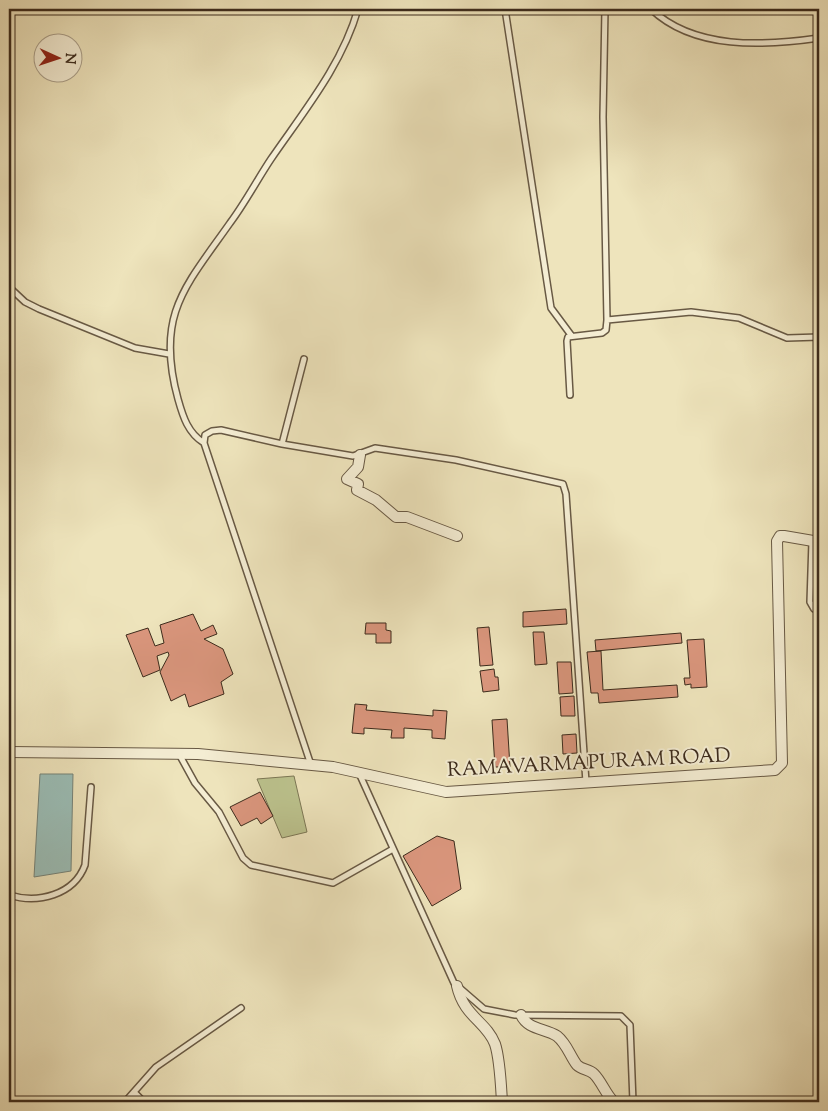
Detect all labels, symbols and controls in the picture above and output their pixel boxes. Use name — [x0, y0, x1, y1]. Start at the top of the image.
north arrow — [32, 32, 82, 82]
text: N — [59, 52, 79, 65]
street label: RAMAVARMAPURAM ROAD — [447, 742, 731, 786]

